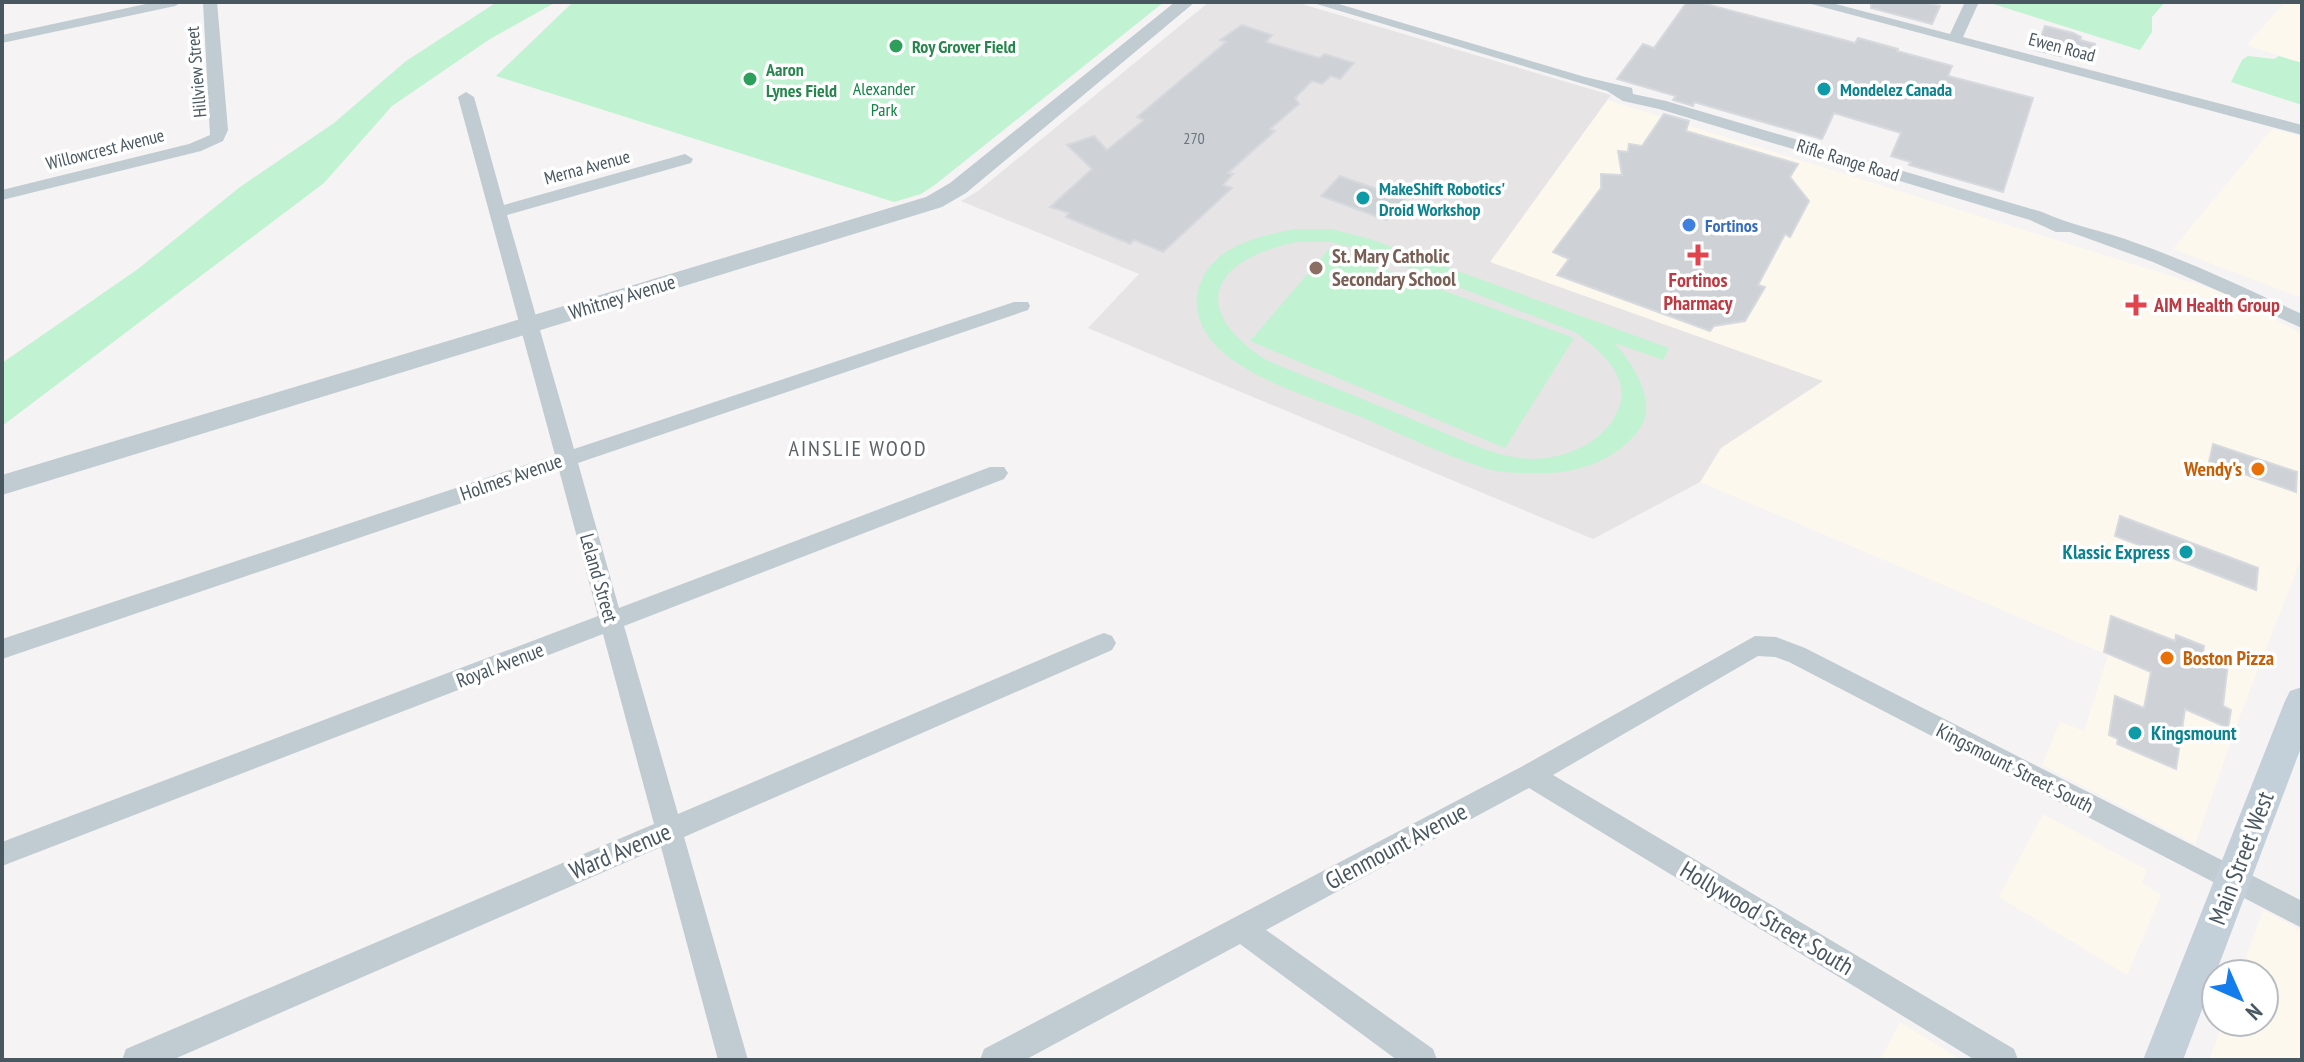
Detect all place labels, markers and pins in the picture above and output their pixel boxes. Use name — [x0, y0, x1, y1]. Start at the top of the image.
place label: Roy Grover Field — [912, 35, 1016, 58]
marker: Roy Grover Field — [887, 37, 905, 55]
place label: Aaron Lynes Field — [765, 58, 837, 102]
marker: Aaron Lynes Field — [741, 70, 759, 88]
place label: Mondelez Canada — [1840, 78, 1952, 101]
marker: Mondelez Canada — [1815, 80, 1833, 98]
place label: MakeShift Robotics' Droid Workshop — [1379, 177, 1505, 221]
marker: MakeShift Robotics' Droid Workshop — [1354, 189, 1372, 207]
place label: Fortinos — [1705, 214, 1758, 237]
marker: Fortinos — [1680, 216, 1698, 234]
place label: St. Mary Catholic Secondary School — [1332, 243, 1456, 292]
marker: Fortinos Pharmacy — [1689, 246, 1707, 264]
marker: St. Mary Catholic Secondary School — [1307, 259, 1325, 277]
place label: Fortinos Pharmacy — [1664, 267, 1733, 316]
place label: AIM Health Group — [2153, 292, 2280, 318]
marker: AIM Health Group — [2125, 294, 2147, 316]
place label: Wendy's — [2183, 456, 2242, 482]
marker: Wendy's — [2249, 460, 2267, 478]
place label: Klassic Express — [2063, 539, 2170, 565]
marker: Klassic Express — [2177, 543, 2195, 561]
place label: Boston Pizza — [2183, 645, 2274, 671]
marker: Boston Pizza — [2158, 649, 2176, 667]
place label: Kingsmount — [2151, 720, 2237, 746]
marker: Kingsmount — [2126, 724, 2144, 742]

